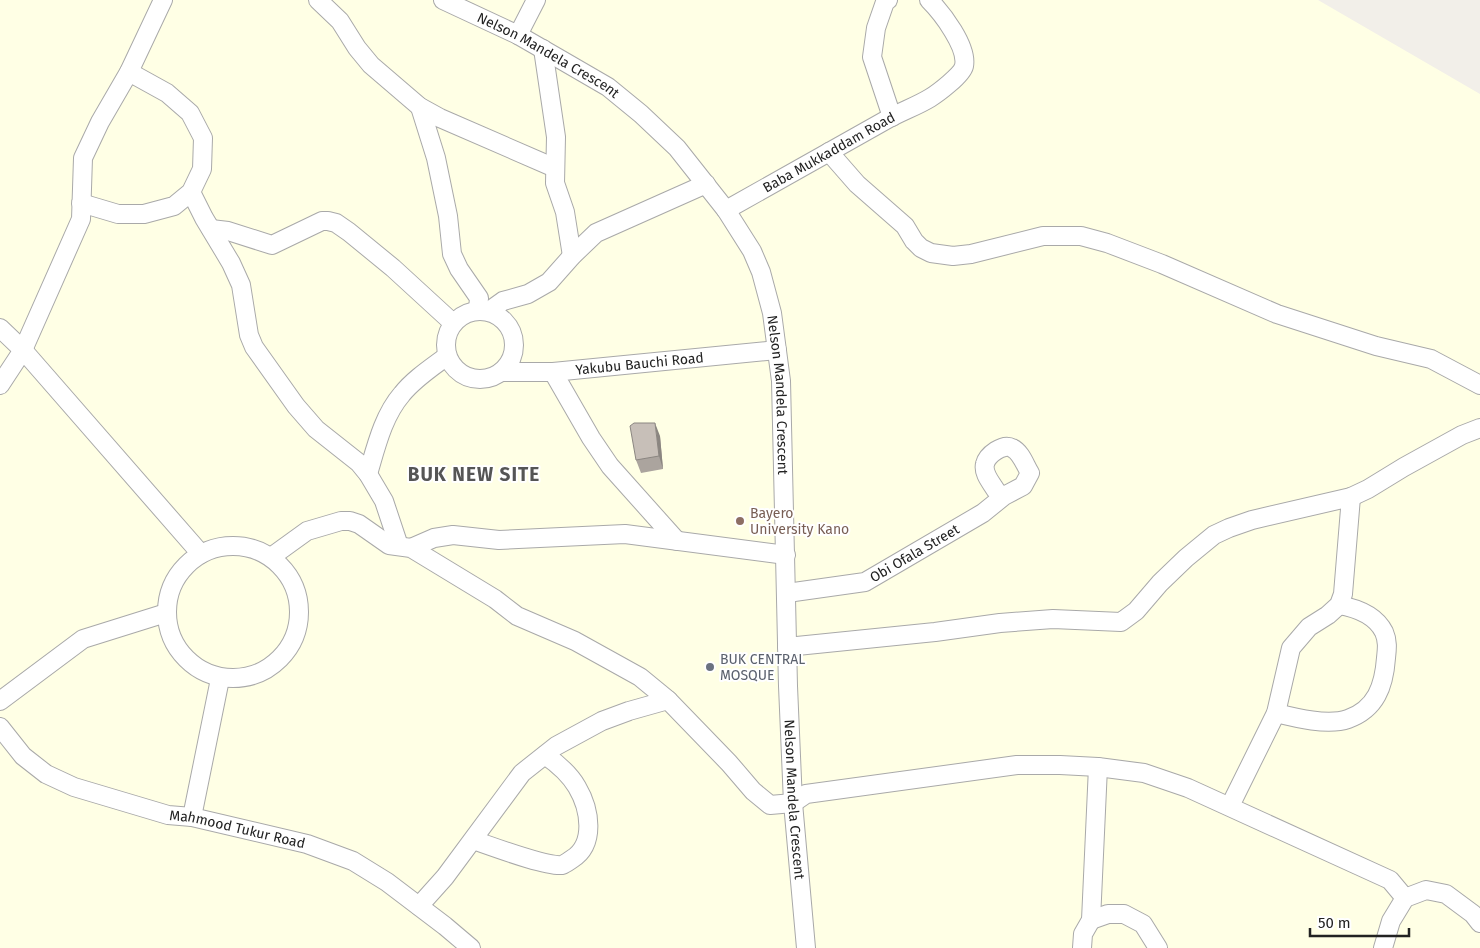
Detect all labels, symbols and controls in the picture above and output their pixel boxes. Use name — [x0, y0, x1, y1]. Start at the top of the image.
street label: Nelson Mandela Crescent — [475, 9, 624, 102]
street label: Baba Mukkaddam Road — [760, 108, 898, 196]
street label: Nelson Mandela Crescent — [764, 314, 792, 476]
street label: Yakubu Bauchi Road — [575, 349, 705, 378]
district label: BUK NEW SITE — [408, 463, 540, 486]
place label: Bayero University Kano — [750, 505, 849, 538]
marker: Bayero University Kano — [734, 515, 746, 527]
street label: Obi Ofala Street — [867, 520, 963, 586]
place label: BUK CENTRAL MOSQUE — [720, 651, 805, 684]
marker: BUK CENTRAL MOSQUE — [704, 661, 716, 673]
street label: Nelson Mandela Crescent — [781, 719, 808, 881]
street label: Mahmood Tukur Road — [169, 807, 307, 852]
scale bar — [1310, 906, 1409, 938]
text: 50 m — [1318, 914, 1351, 932]

